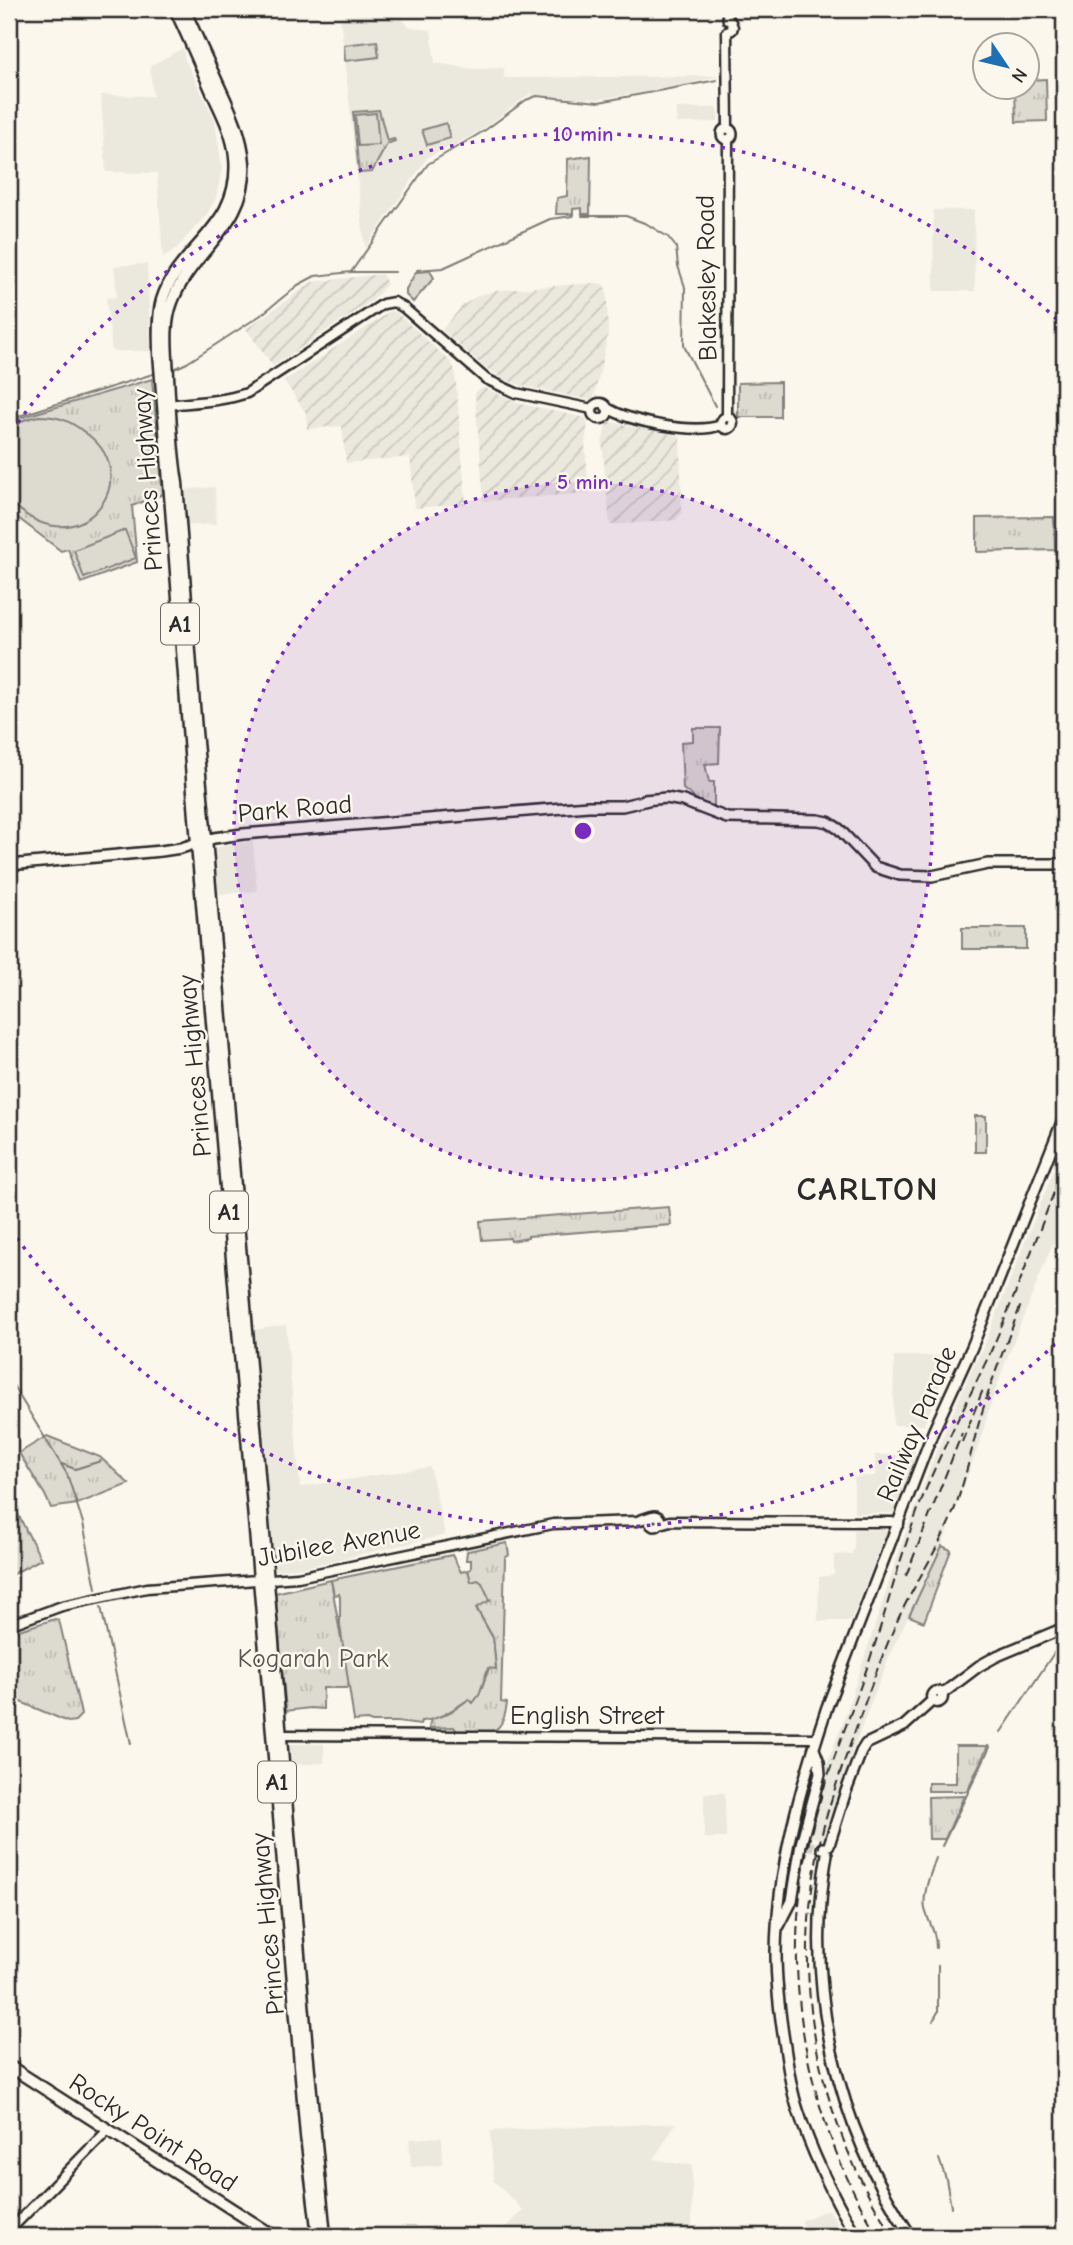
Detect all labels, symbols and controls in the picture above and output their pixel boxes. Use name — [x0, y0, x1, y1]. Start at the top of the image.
north arrow — [972, 32, 1042, 102]
text: N — [1007, 64, 1032, 87]
text: 10 min — [553, 122, 613, 146]
street label: Blakesley Road — [691, 195, 723, 361]
street label: Princes Highway — [127, 387, 169, 572]
text: 5 min — [557, 470, 609, 494]
road number: A1 — [161, 604, 199, 644]
street label: Park Road — [237, 789, 353, 829]
centre of rings — [571, 819, 595, 843]
street label: Princes Highway — [172, 973, 218, 1158]
district label: CARLTON — [796, 1170, 940, 1208]
road number: A1 — [210, 1192, 248, 1232]
street label: Railway Parade — [871, 1342, 963, 1506]
street label: Jubilee Avenue — [255, 1515, 423, 1573]
park label: Kogarah Park — [237, 1644, 389, 1674]
street label: English Street — [510, 1701, 666, 1731]
road number: A1 — [258, 1762, 296, 1802]
street label: Princes Highway — [245, 1831, 291, 2016]
street label: Rocky Point Road — [63, 2068, 243, 2198]

